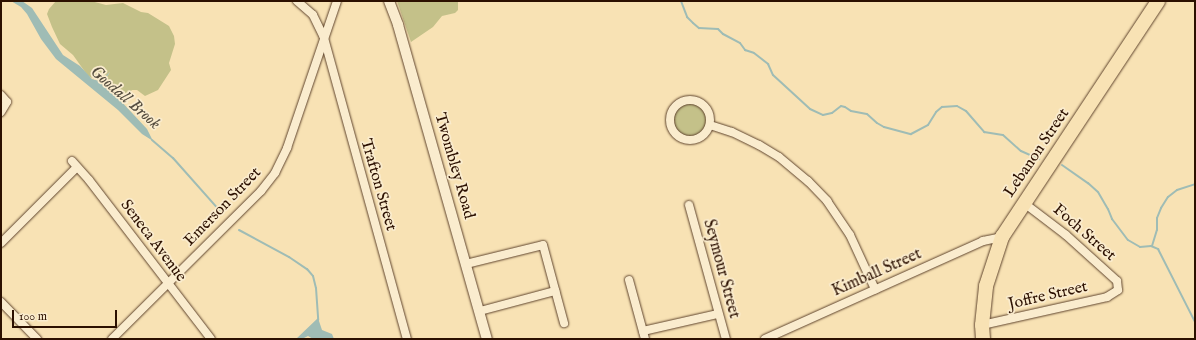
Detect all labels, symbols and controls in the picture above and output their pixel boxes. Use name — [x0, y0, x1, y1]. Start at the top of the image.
water label: Goodall Brook — [86, 62, 164, 134]
street label: Lebanon Street — [1000, 105, 1074, 201]
street label: Twombley Road — [430, 111, 478, 221]
street label: Trafton Street — [356, 137, 400, 233]
street label: Emerson Street — [180, 163, 266, 251]
street label: Seneca Avenue — [116, 196, 190, 286]
street label: Foch Street — [1049, 200, 1119, 266]
street label: Seymour Street — [699, 217, 743, 321]
street label: Kimball Street — [829, 245, 925, 301]
street label: Joffre Street — [1007, 278, 1089, 314]
scale bar — [14, 302, 119, 328]
text: 100 m — [19, 309, 47, 324]

